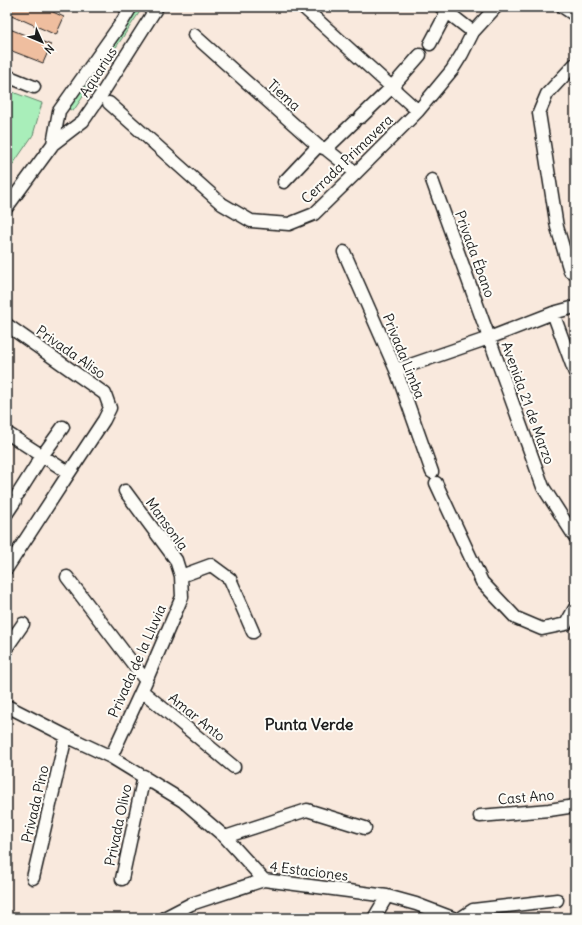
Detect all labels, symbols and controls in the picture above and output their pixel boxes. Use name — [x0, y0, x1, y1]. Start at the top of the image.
north arrow — [22, 22, 62, 62]
text: N — [42, 41, 57, 57]
street label: Aquarius — [75, 44, 121, 100]
street label: Tiema — [264, 76, 304, 114]
street label: Cerrada Primavera — [297, 111, 397, 207]
street label: Privada Ébano — [451, 208, 499, 300]
street label: Privada Limba — [379, 311, 429, 401]
street label: Privada Aliso — [33, 321, 109, 383]
street label: Avenida 21 de Marzo — [497, 339, 559, 467]
street label: Mansonla — [142, 494, 192, 554]
street label: Privada de la Lluvia — [104, 602, 170, 720]
street label: Amar Anto — [165, 689, 229, 745]
district label: Punta Verde — [265, 714, 354, 734]
street label: Privada Pino — [17, 763, 53, 845]
street label: Privada Olivo — [101, 782, 135, 868]
street label: Cast Ano — [497, 786, 555, 808]
street label: 4 Estaciones — [269, 857, 349, 885]

